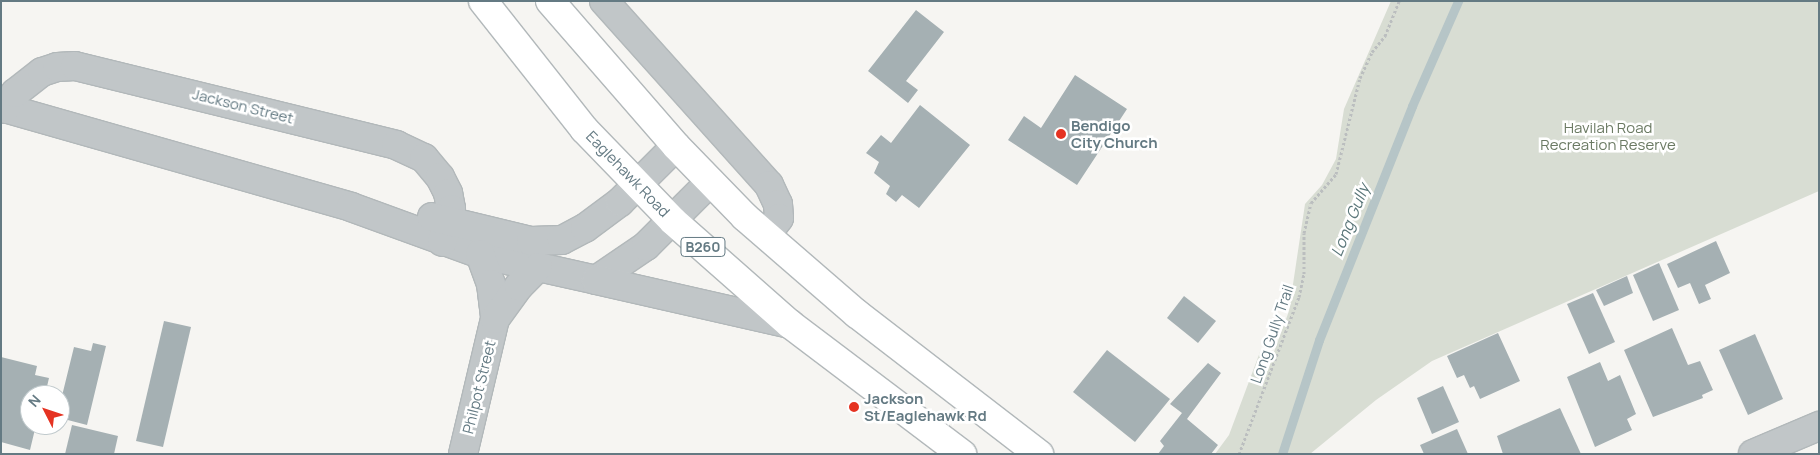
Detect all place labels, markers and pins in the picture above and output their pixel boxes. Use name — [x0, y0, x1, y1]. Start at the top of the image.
place label: Bendigo City Church — [1071, 116, 1158, 151]
marker: Bendigo City Church — [1055, 128, 1067, 140]
place label: Jackson St/Eaglehawk Rd — [864, 389, 987, 424]
marker: Jackson St/Eaglehawk Rd — [848, 401, 860, 413]

